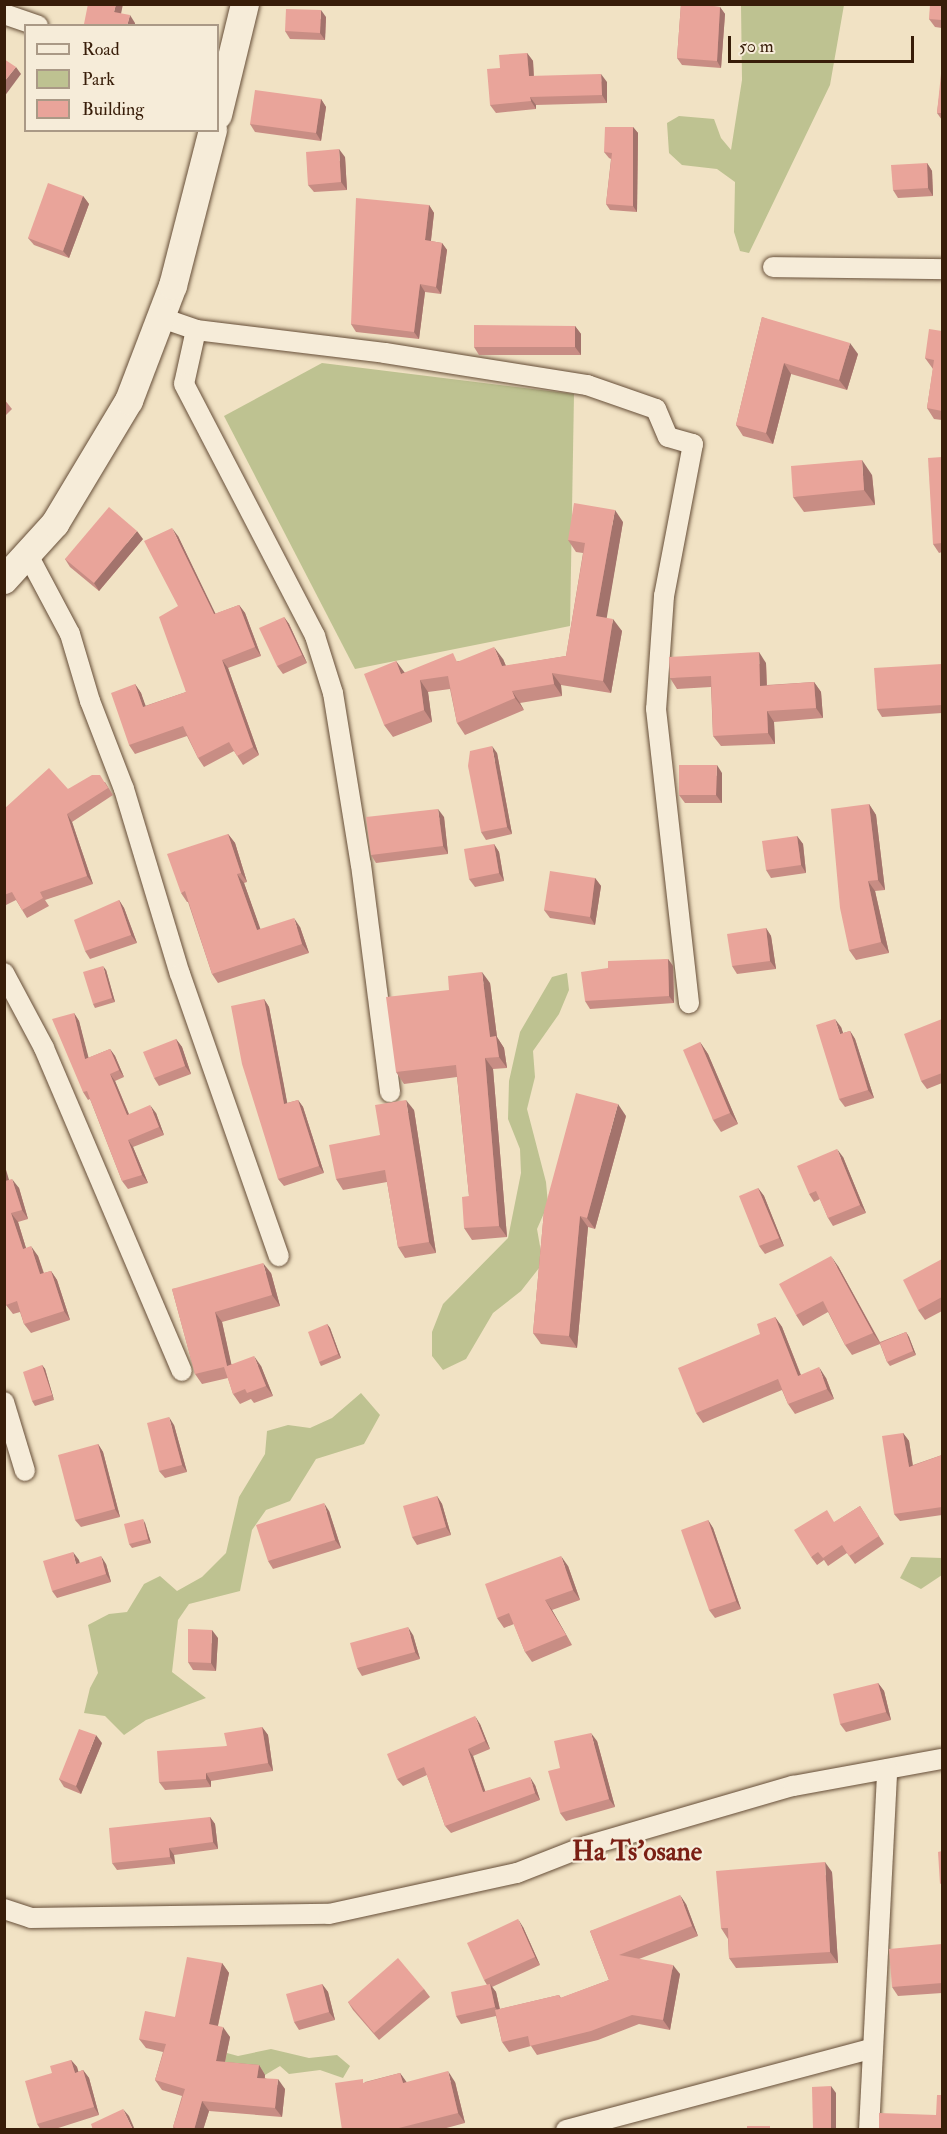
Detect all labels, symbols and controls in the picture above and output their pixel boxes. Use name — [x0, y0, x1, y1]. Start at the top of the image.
legend — [24, 24, 219, 132]
scale bar — [731, 24, 917, 62]
text: 50 m — [739, 35, 774, 58]
text: Road — [82, 38, 120, 61]
text: Park — [82, 68, 115, 91]
text: Building — [82, 98, 144, 121]
district label: Ha Ts'osane — [572, 1836, 702, 1868]

